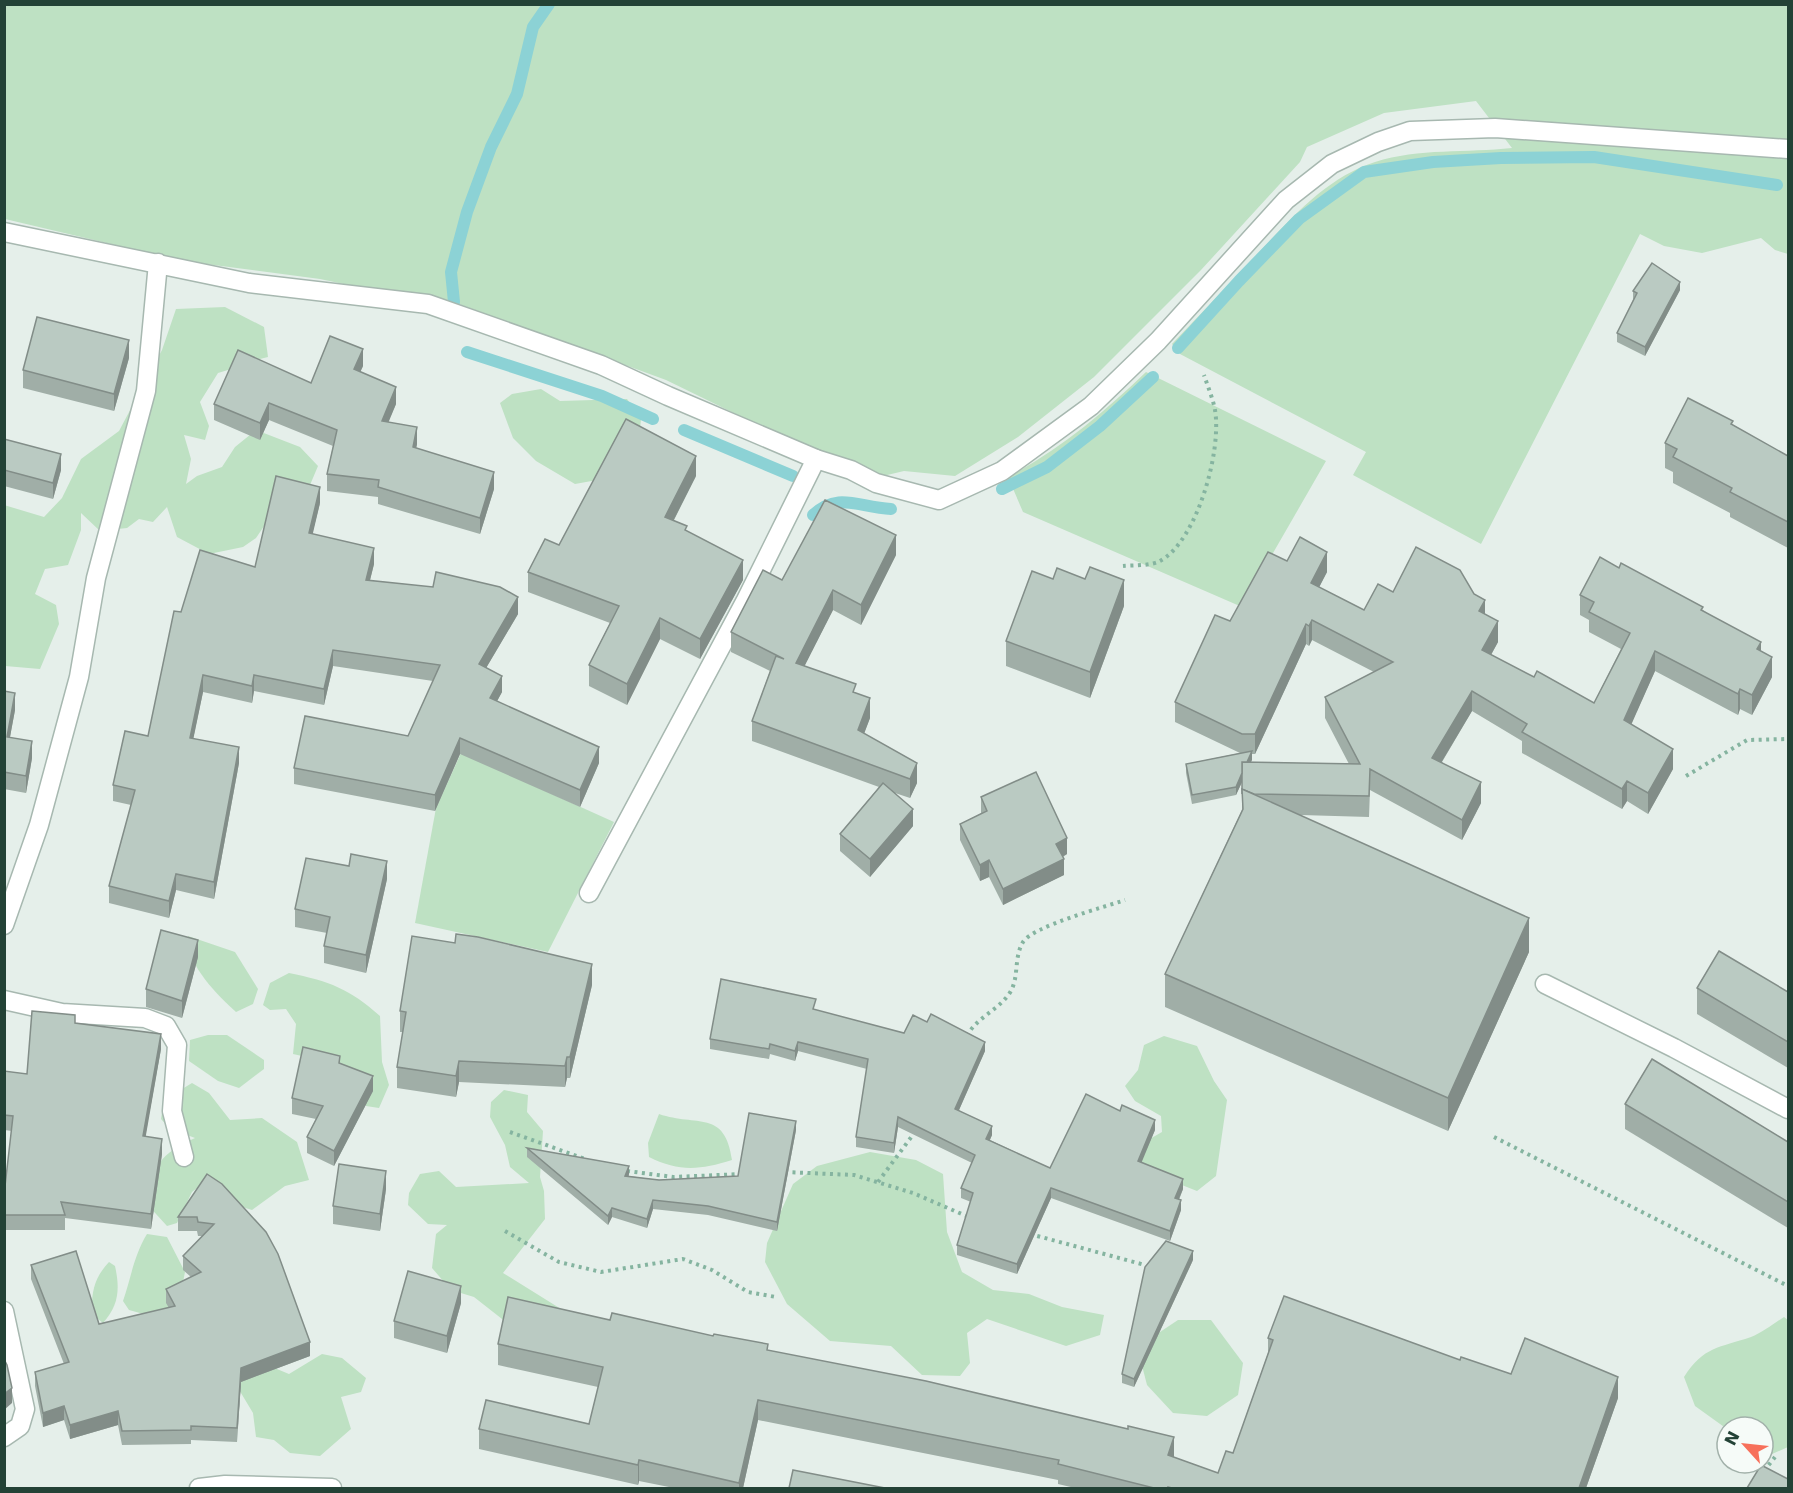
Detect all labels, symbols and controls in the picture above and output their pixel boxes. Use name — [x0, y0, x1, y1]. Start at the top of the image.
north arrow — [1715, 1415, 1775, 1475]
text: N — [1721, 1428, 1744, 1449]

